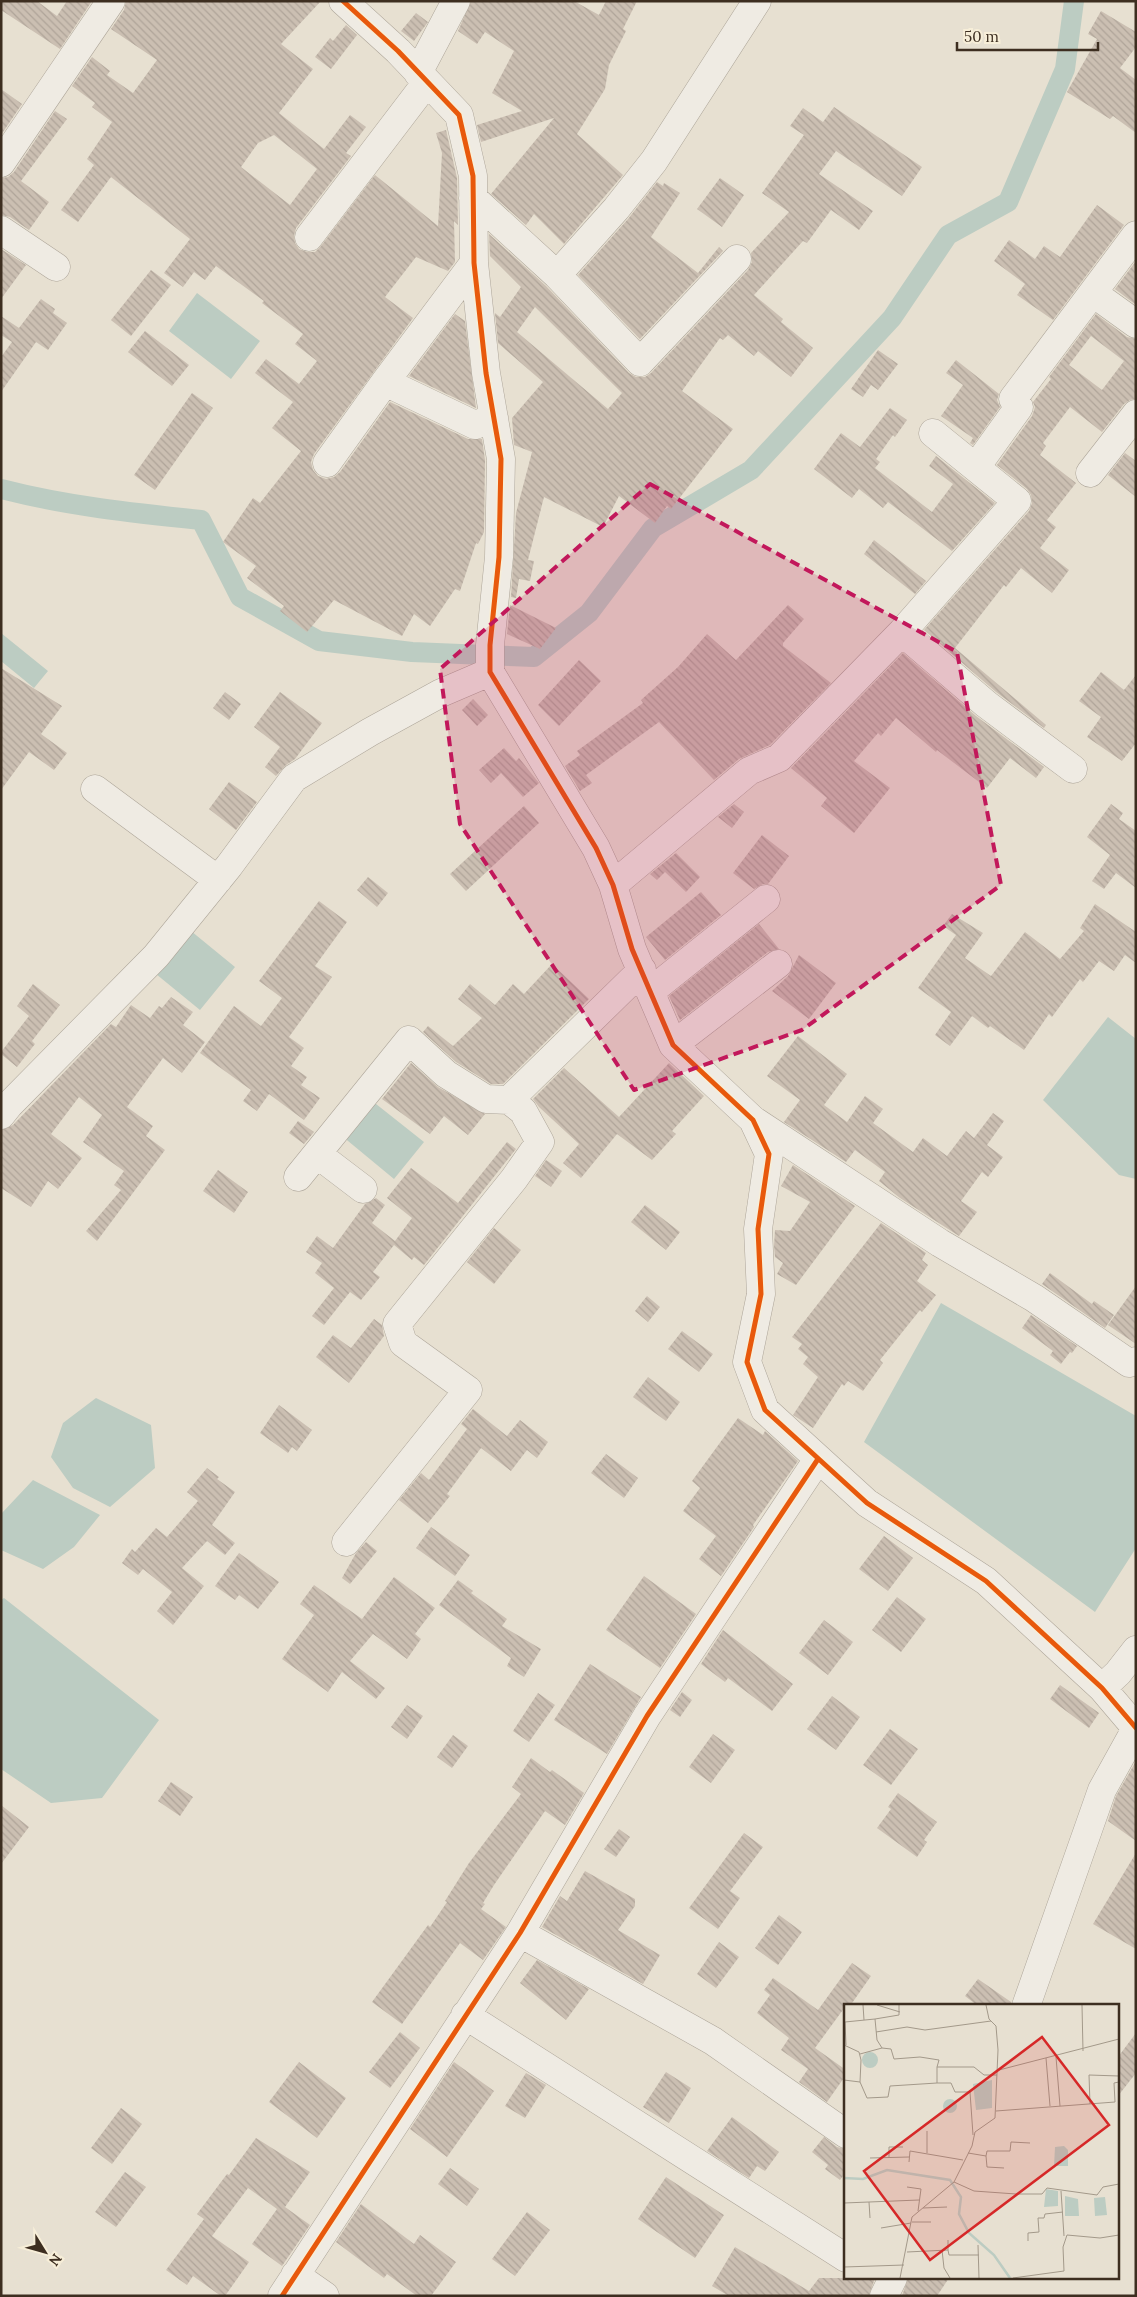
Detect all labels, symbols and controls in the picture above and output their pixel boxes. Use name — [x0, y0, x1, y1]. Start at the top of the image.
scale bar — [957, 20, 1098, 52]
text: 50 m — [964, 27, 999, 46]
inset map — [844, 2004, 1120, 2280]
north arrow — [20, 2227, 70, 2277]
text: N — [45, 2250, 66, 2270]

